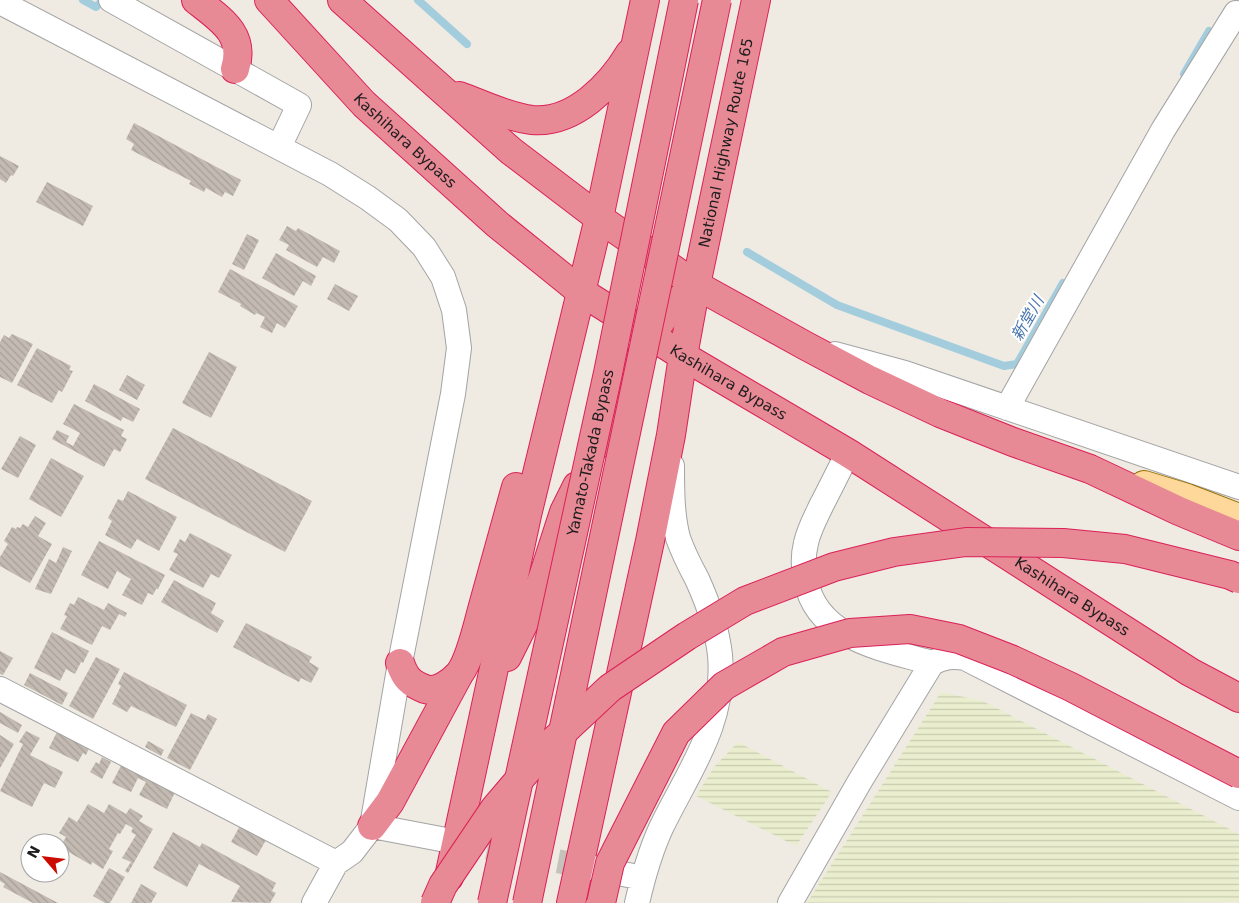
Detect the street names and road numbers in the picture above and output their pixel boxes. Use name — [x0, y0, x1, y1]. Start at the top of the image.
street label: National Highway Route 165 — [695, 36, 757, 249]
street label: Kashihara Bypass — [350, 90, 460, 192]
street label: Kashihara Bypass — [667, 341, 790, 424]
street label: Yamato-Takada Bypass — [563, 367, 618, 539]
street label: Kashihara Bypass — [1011, 553, 1133, 640]

